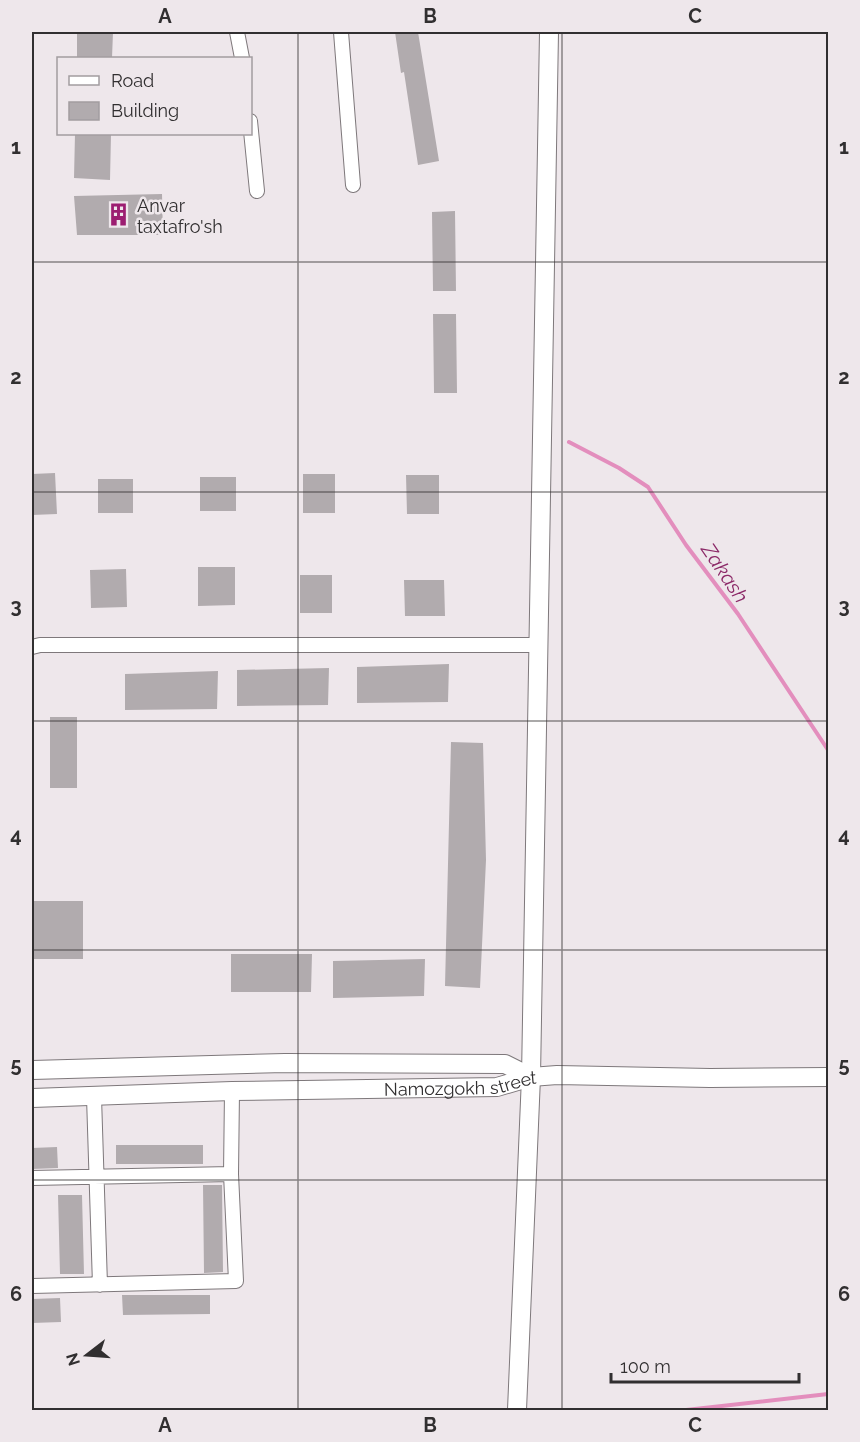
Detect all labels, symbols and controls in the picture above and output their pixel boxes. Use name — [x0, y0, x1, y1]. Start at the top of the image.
text: A — [158, 4, 172, 28]
text: B — [423, 4, 437, 28]
text: C — [688, 4, 702, 28]
legend — [57, 57, 252, 135]
text: Road — [111, 70, 154, 91]
text: Building — [111, 100, 179, 121]
text: 1 — [11, 135, 21, 159]
text: 1 — [839, 135, 849, 159]
place label: Anvar taxtafro'sh — [137, 195, 223, 237]
building icon: Anvar taxtafro'sh — [106, 202, 132, 228]
text: 2 — [10, 365, 22, 389]
text: 2 — [838, 365, 850, 389]
water label: Zakash — [696, 538, 754, 607]
text: 3 — [10, 594, 22, 618]
text: 3 — [838, 594, 850, 618]
text: 4 — [10, 823, 22, 847]
text: 4 — [838, 823, 850, 847]
text: 5 — [10, 1053, 22, 1077]
text: 5 — [838, 1053, 850, 1077]
street label: Namozgokh street — [384, 1066, 537, 1099]
text: 6 — [10, 1282, 22, 1306]
text: 6 — [838, 1282, 850, 1306]
north arrow — [57, 1325, 117, 1385]
scale bar — [611, 1346, 798, 1384]
text: N — [62, 1351, 84, 1368]
text: 100 m — [620, 1356, 671, 1377]
text: A — [158, 1413, 172, 1437]
text: B — [423, 1413, 437, 1437]
text: C — [688, 1413, 702, 1437]

